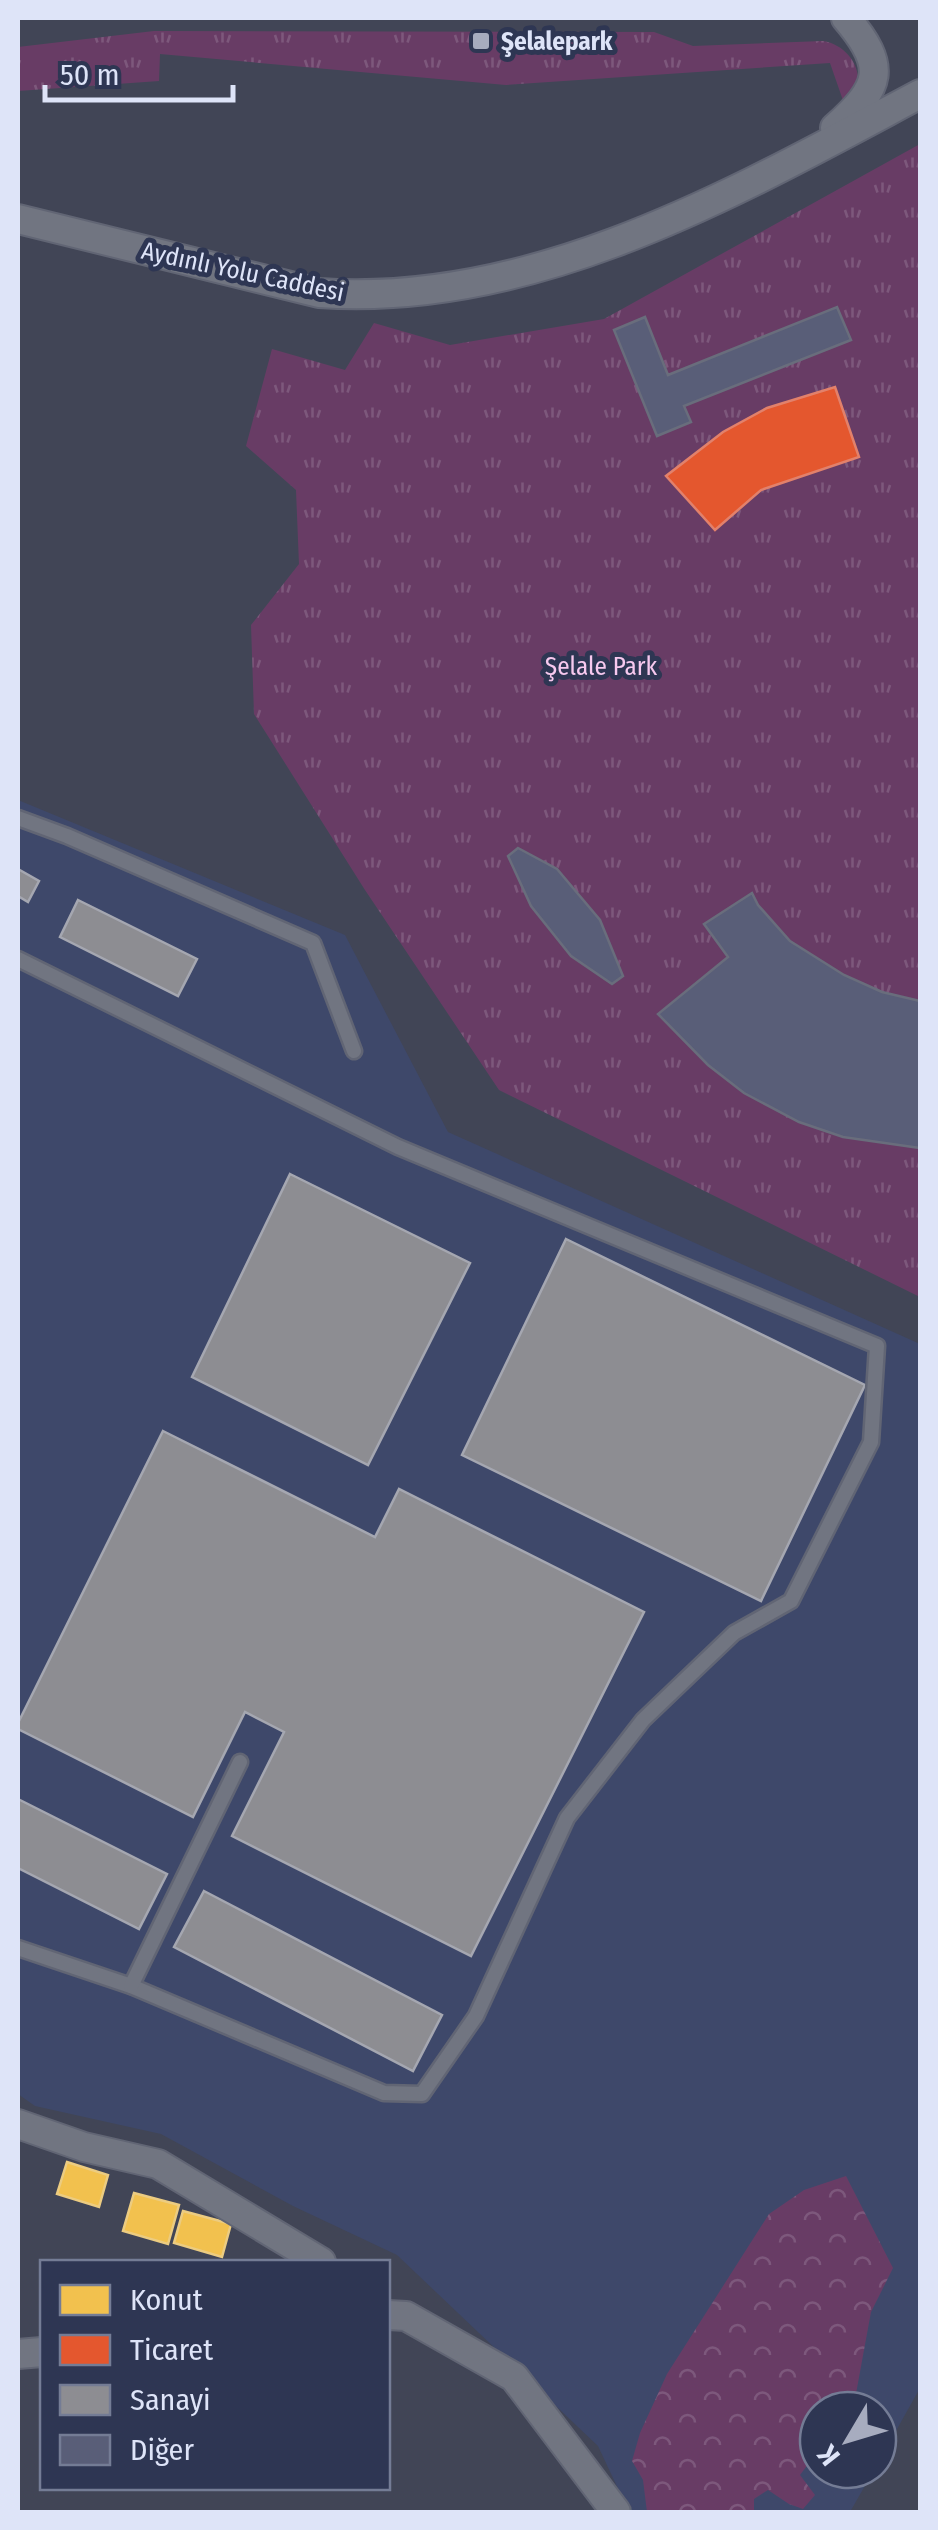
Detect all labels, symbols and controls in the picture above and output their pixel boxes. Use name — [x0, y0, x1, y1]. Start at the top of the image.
place label: Şelalepark — [501, 27, 613, 57]
marker: Şelalepark — [470, 30, 492, 52]
scale bar — [45, 40, 232, 102]
text: 50 m — [60, 57, 120, 93]
street label: Aydınlı Yolu Caddesi — [139, 236, 347, 308]
park label: Şelale Park — [545, 652, 658, 682]
legend — [40, 2260, 390, 2490]
text: Konut — [130, 2282, 203, 2318]
text: Ticaret — [130, 2332, 213, 2368]
text: Sanayi — [130, 2382, 211, 2418]
north arrow — [798, 2390, 898, 2490]
text: Diğer — [130, 2432, 194, 2468]
text: K — [810, 2438, 847, 2472]

